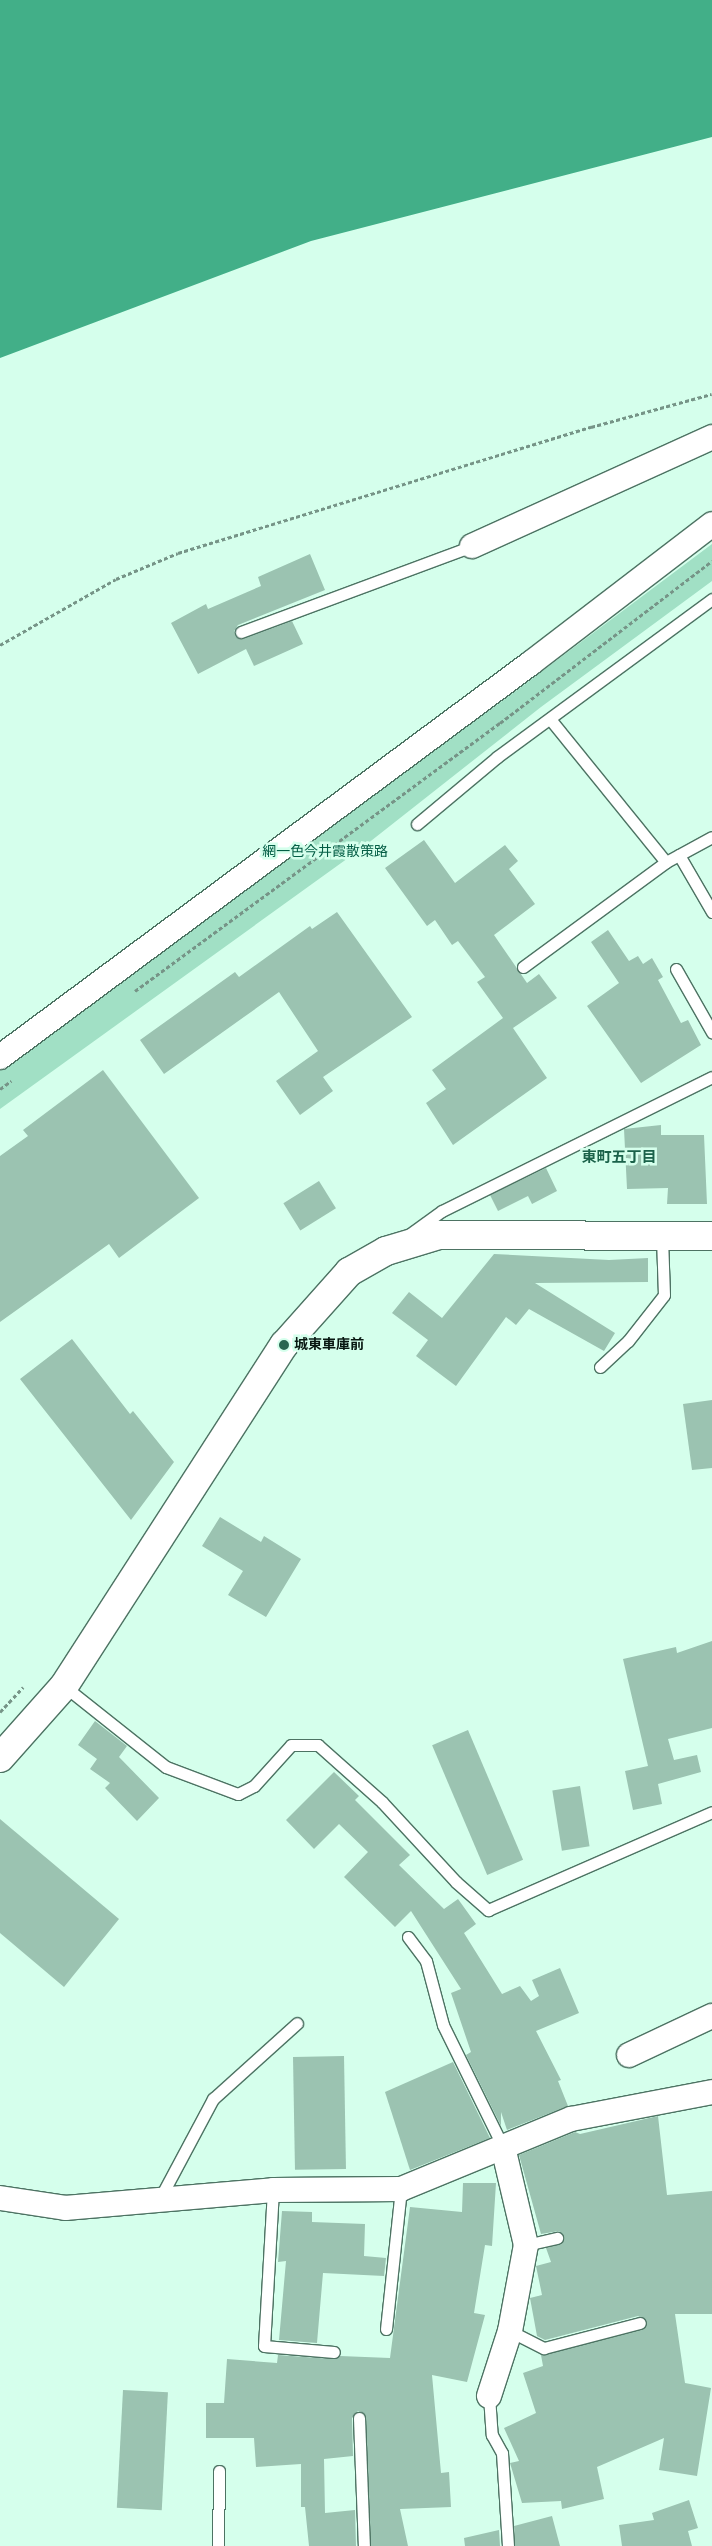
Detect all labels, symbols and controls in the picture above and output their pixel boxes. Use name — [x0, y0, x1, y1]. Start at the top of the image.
park label: 網一色今井霞散策路 — [262, 844, 388, 860]
district label: 東町五丁目 — [582, 1149, 656, 1167]
place label: 城東車庫前 — [294, 1337, 364, 1353]
marker: 城東車庫前 — [278, 1339, 290, 1351]

